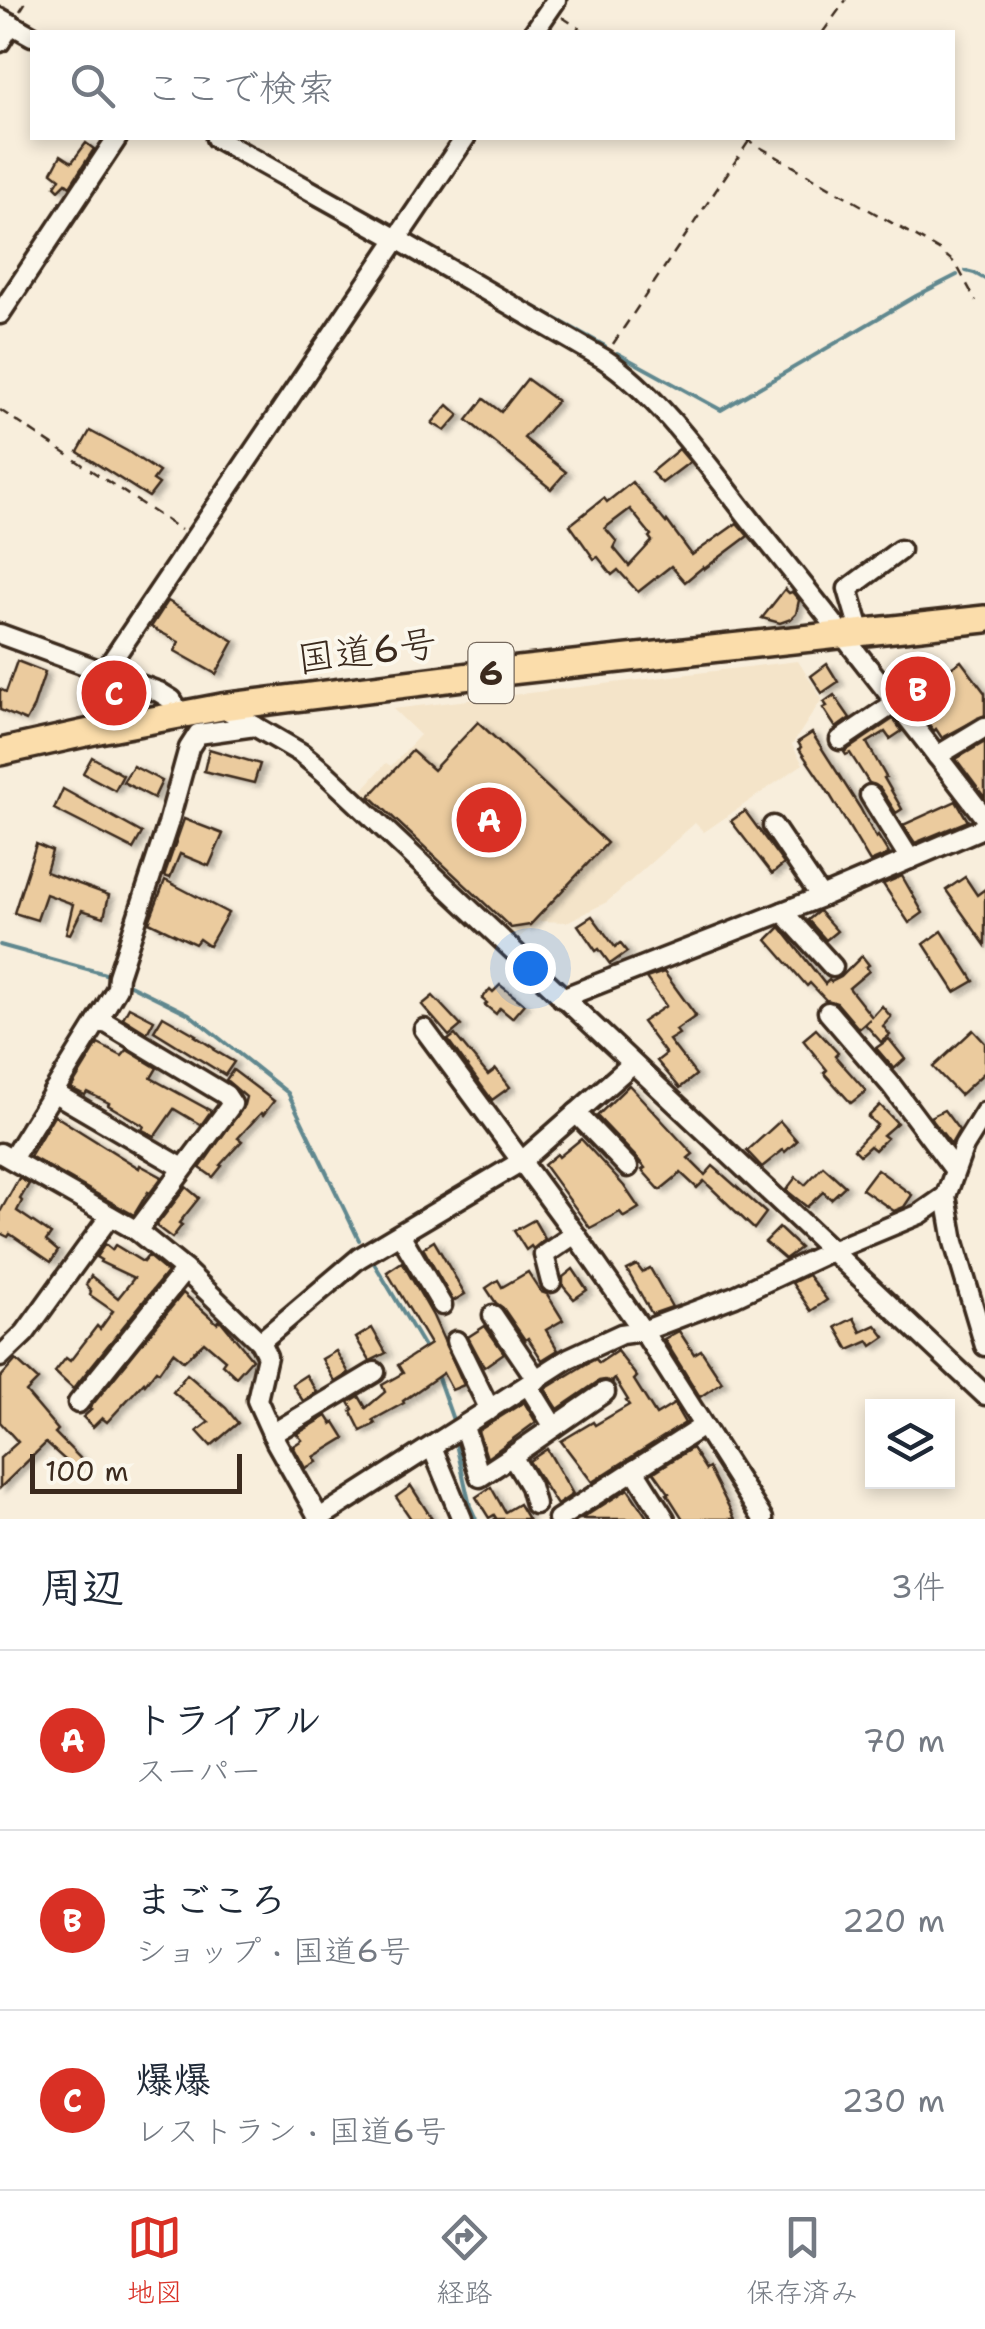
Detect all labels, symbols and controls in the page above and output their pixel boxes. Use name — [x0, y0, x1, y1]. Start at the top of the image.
search box — [30, 30, 955, 140]
icon: search — [65, 58, 120, 113]
text: ここで検索 — [145, 62, 335, 113]
street label: 国道6号 — [294, 617, 440, 684]
road number: 6 — [468, 643, 514, 703]
pin: B — [886, 652, 950, 726]
pin: C — [82, 656, 146, 730]
pin: A — [456, 782, 522, 858]
your location — [505, 943, 556, 994]
map controls — [865, 1399, 955, 1489]
button: layers — [865, 1399, 955, 1489]
scale bar — [30, 1449, 242, 1494]
text: 100 m — [45, 1452, 129, 1490]
text: 周辺 — [40, 1559, 124, 1615]
text: 3件 — [891, 1565, 945, 1608]
text: トライアル — [135, 1694, 322, 1745]
text: A — [60, 1719, 85, 1762]
text: 70 m — [862, 1719, 945, 1762]
text: スーパー — [135, 1749, 262, 1792]
text: まごころ — [135, 1874, 287, 1925]
text: B — [63, 1899, 82, 1942]
text: 220 m — [842, 1899, 945, 1942]
text: ショップ · 国道6号 — [135, 1929, 411, 1972]
text: 爆爆 — [135, 2054, 211, 2105]
text: C — [63, 2079, 82, 2122]
text: 230 m — [842, 2079, 945, 2122]
text: レストラン · 国道6号 — [135, 2109, 447, 2152]
tab: 地図 — [127, 2210, 183, 2311]
tab: 経路 — [436, 2210, 492, 2311]
tab: 保存済み — [746, 2210, 858, 2311]

